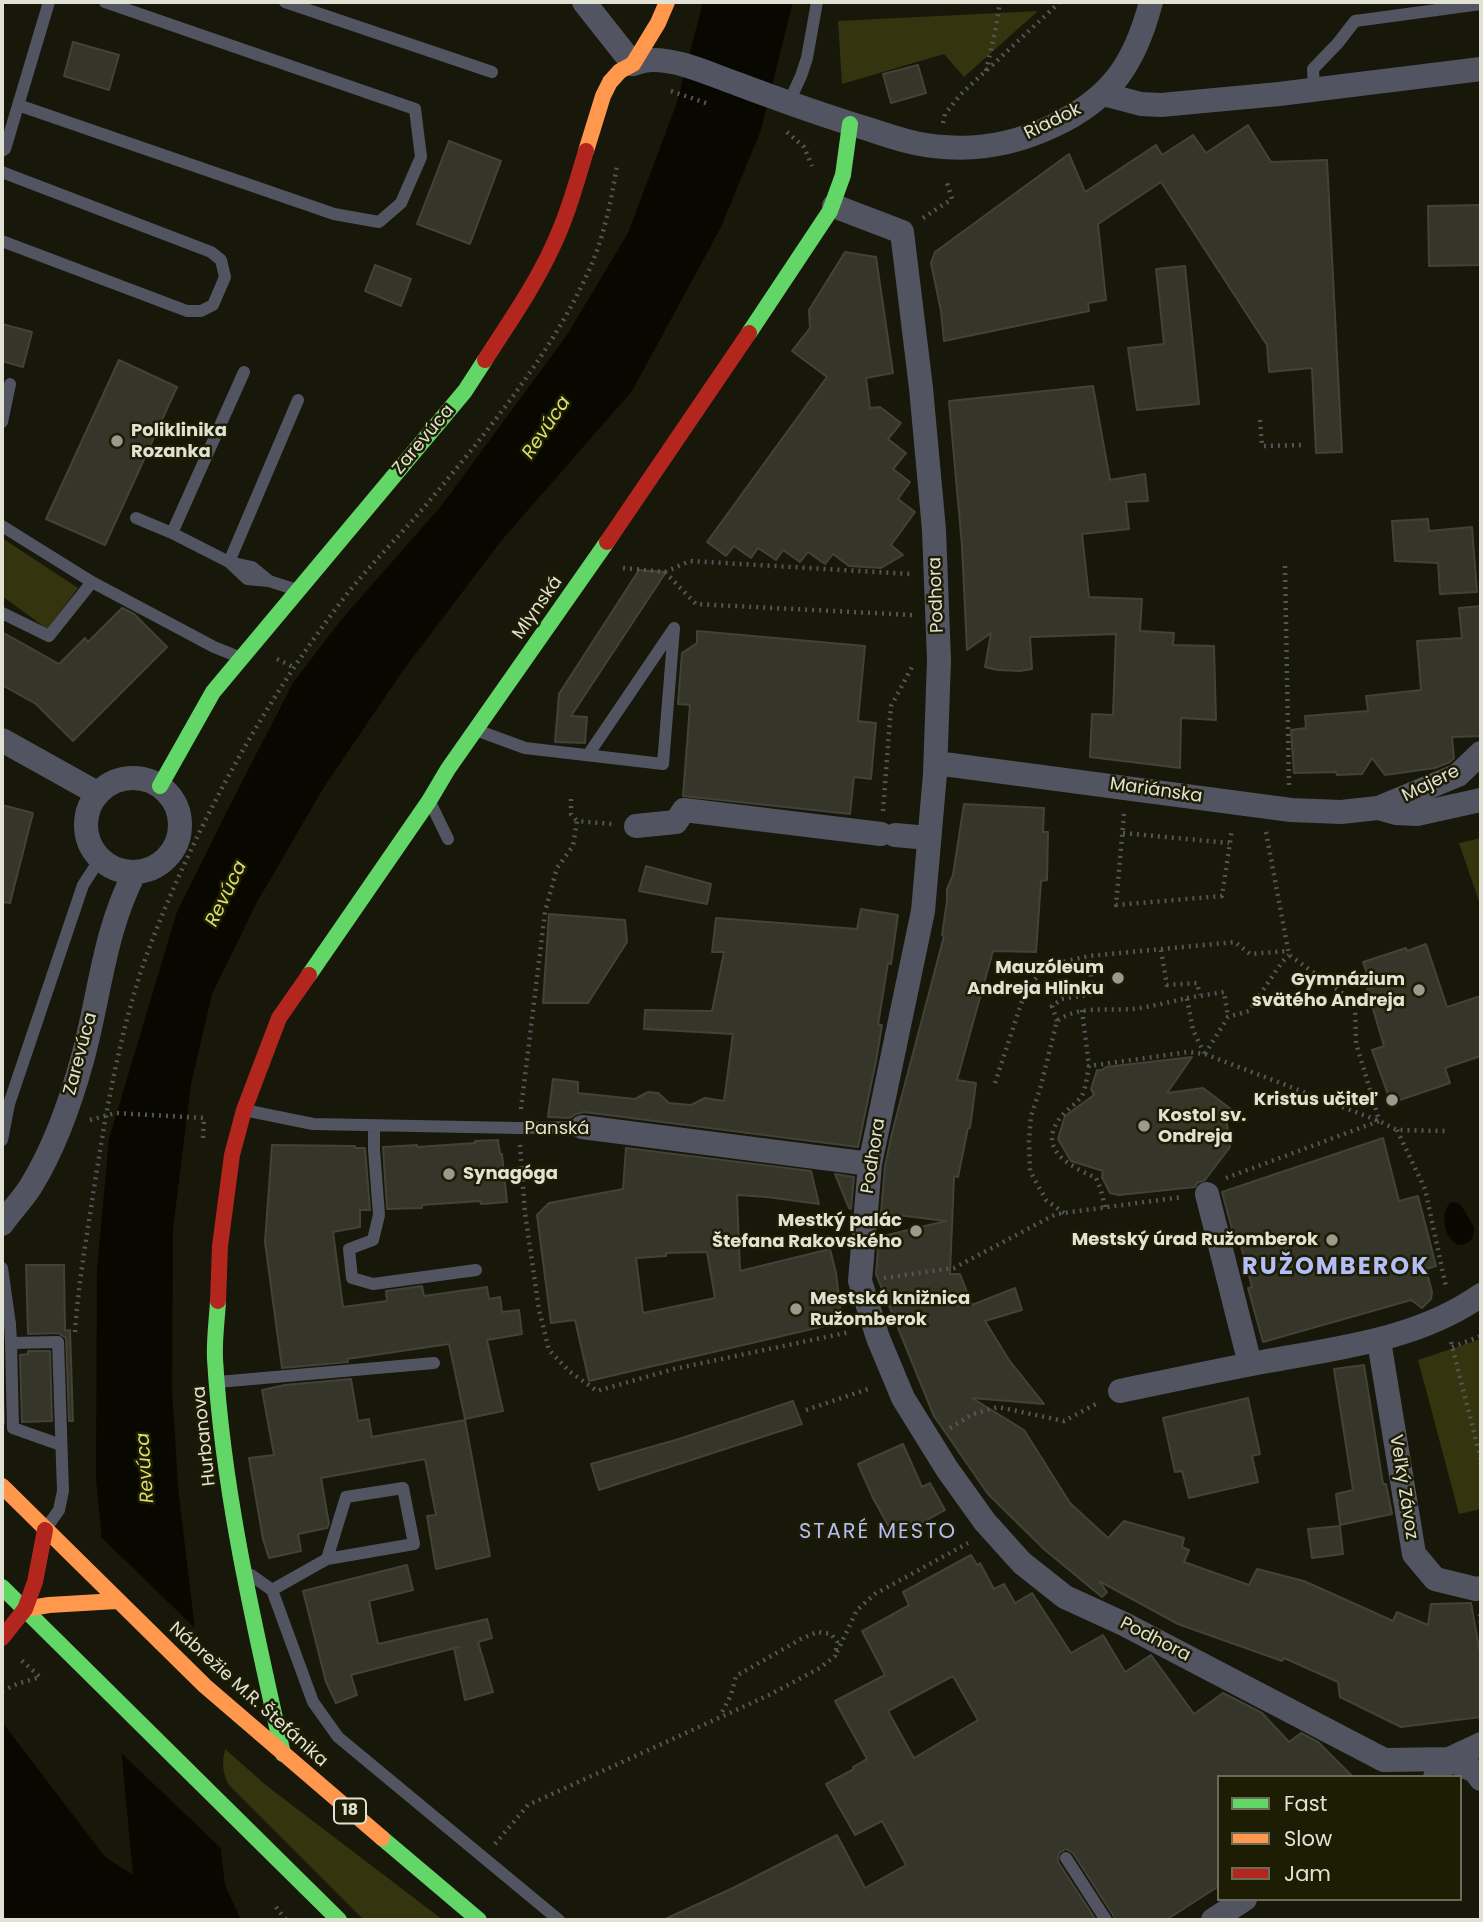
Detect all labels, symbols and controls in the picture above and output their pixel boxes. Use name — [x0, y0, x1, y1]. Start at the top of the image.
street label: Riadok — [1021, 99, 1085, 145]
water label: Revúca — [518, 392, 576, 464]
street label: Zarevúca — [389, 401, 459, 479]
place label: Poliklinika Rozanka — [131, 420, 227, 462]
marker: Poliklinika Rozanka — [109, 433, 125, 449]
street label: Podhora — [925, 557, 949, 633]
street label: Mlynská — [508, 572, 568, 644]
street label: Majere — [1399, 761, 1463, 807]
street label: Mariánska — [1108, 774, 1204, 808]
water label: Revúca — [201, 857, 253, 931]
place label: Mauzóleum Andreja Hlinku — [967, 957, 1104, 1000]
place label: Gymnázium svätého Andreja — [1252, 969, 1405, 1012]
marker: Mauzóleum Andreja Hlinku — [1110, 970, 1126, 986]
marker: Gymnázium svätého Andreja — [1411, 982, 1427, 998]
street label: Zarevúca — [60, 1010, 102, 1098]
place label: Kristus učiteľ — [1254, 1089, 1378, 1111]
marker: Kristus učiteľ — [1384, 1092, 1400, 1108]
place label: Kostol sv. Ondreja — [1158, 1105, 1246, 1148]
street label: Podhora — [857, 1117, 891, 1195]
street label: Panská — [525, 1118, 589, 1140]
marker: Kostol sv. Ondreja — [1136, 1118, 1152, 1134]
place label: Synagóga — [463, 1163, 558, 1185]
marker: Synagóga — [441, 1166, 457, 1182]
place label: Mestký palác Štefana Rakovského — [712, 1210, 902, 1252]
marker: Mestký palác Štefana Rakovského — [908, 1223, 924, 1239]
place label: Mestský úrad Ružomberok — [1072, 1229, 1318, 1251]
marker: Mestský úrad Ružomberok — [1324, 1232, 1340, 1248]
district label: RUŽOMBEROK — [1243, 1254, 1429, 1282]
place label: Mestská knižnica Ružomberok — [810, 1288, 970, 1330]
marker: Mestská knižnica Ružomberok — [788, 1301, 804, 1317]
street label: Hurbanova — [189, 1385, 221, 1487]
water label: Revúca — [132, 1432, 160, 1504]
street label: Veľký Závoz — [1384, 1433, 1422, 1541]
district label: STARÉ MESTO — [800, 1520, 956, 1546]
street label: Podhora — [1116, 1613, 1194, 1667]
street label: Nábrežie M.R. Štefánika — [164, 1618, 332, 1772]
legend — [1217, 1775, 1462, 1901]
text: Fast — [1284, 1789, 1327, 1818]
road number: 18 — [334, 1798, 366, 1824]
text: Slow — [1284, 1824, 1332, 1853]
text: Jam — [1284, 1859, 1331, 1888]

